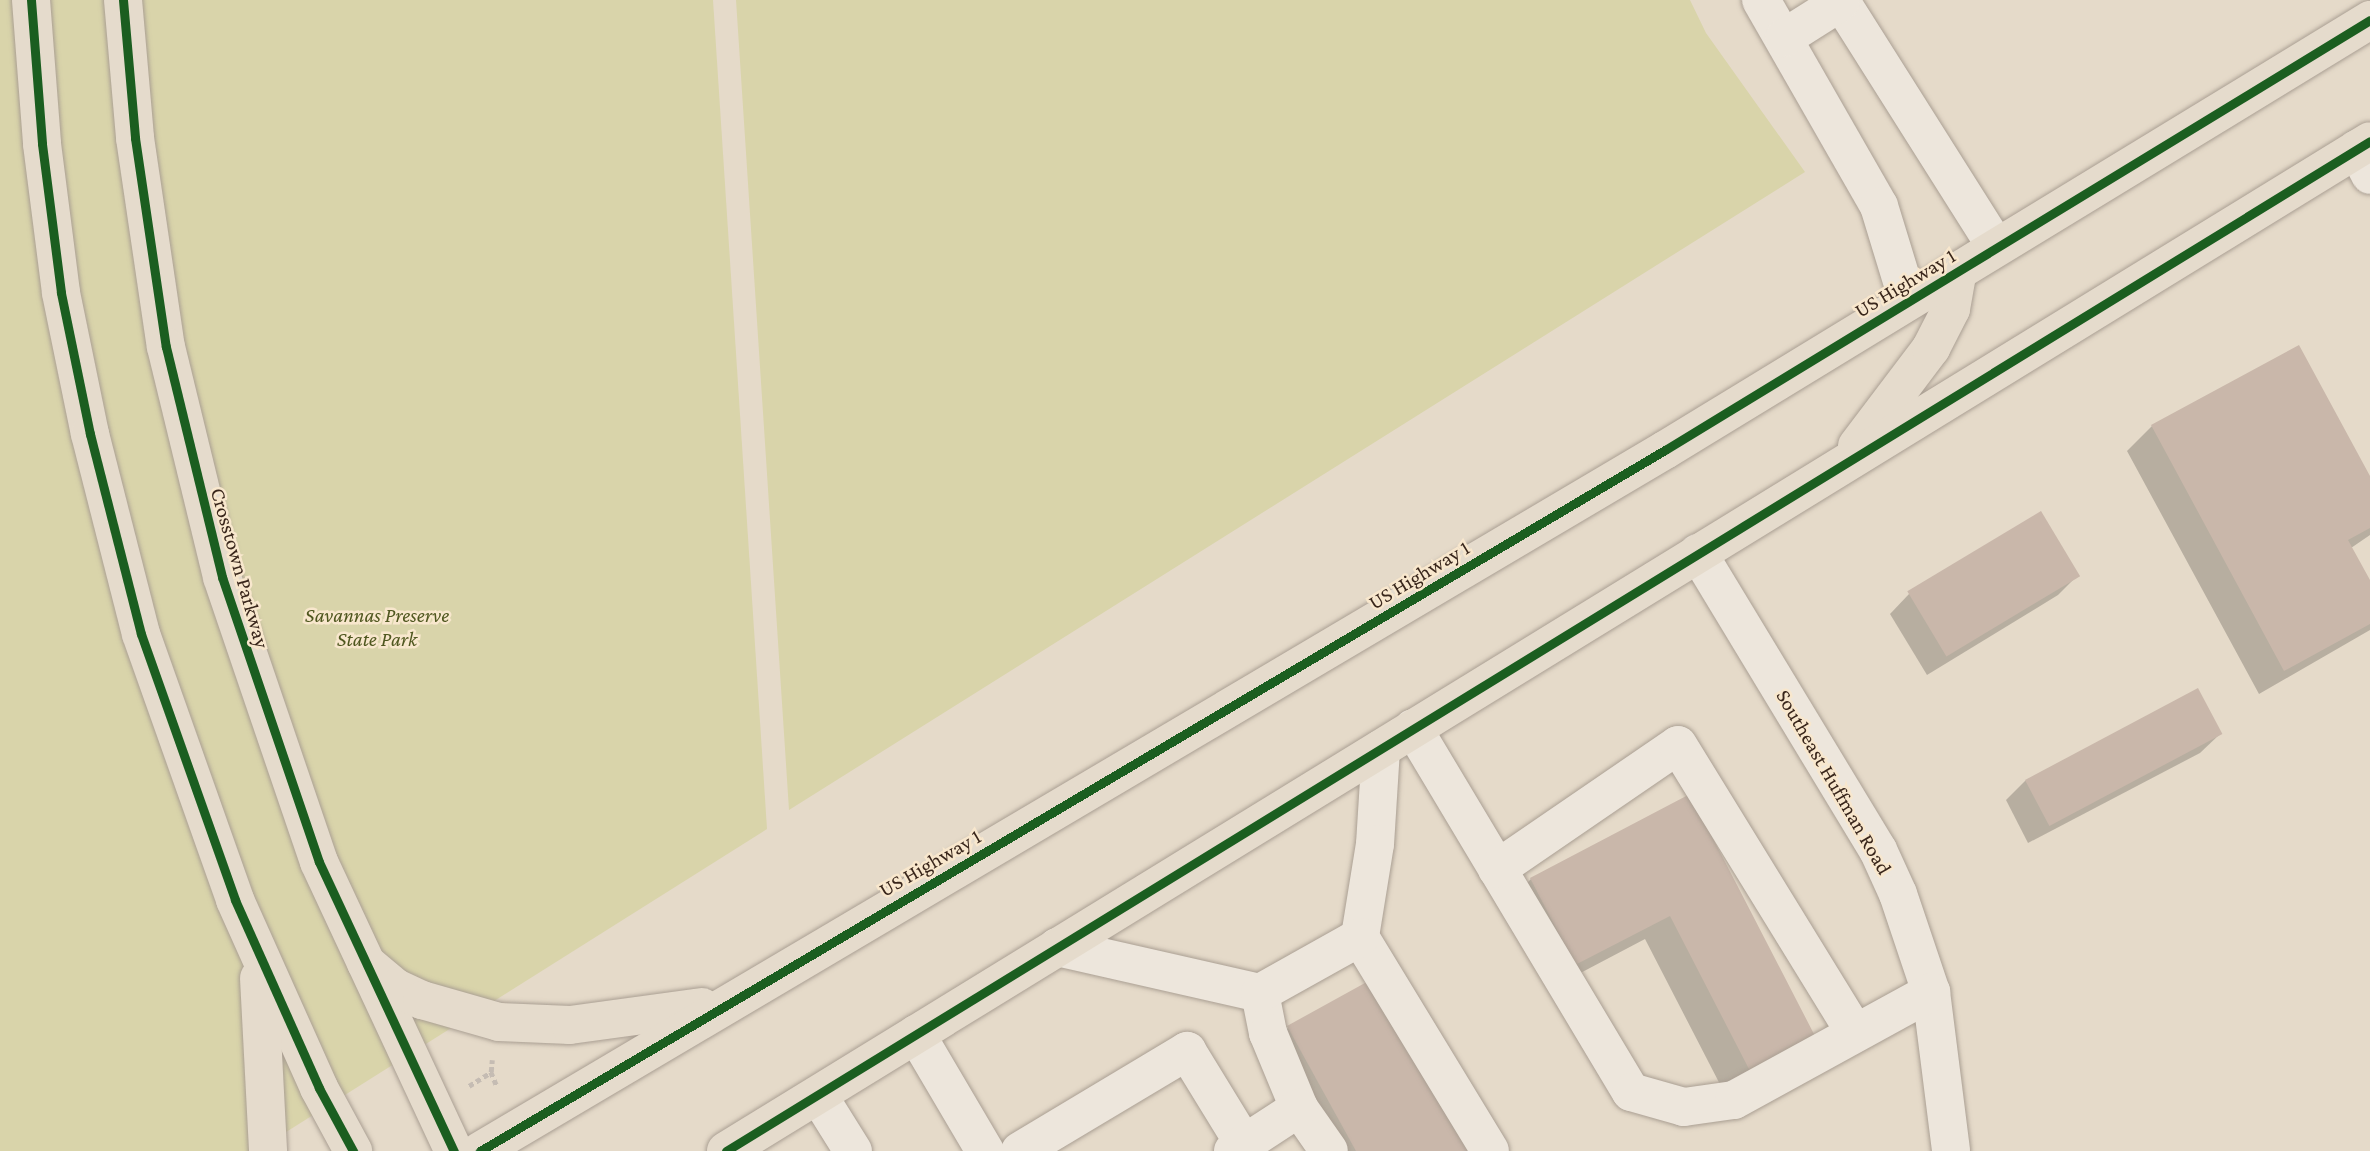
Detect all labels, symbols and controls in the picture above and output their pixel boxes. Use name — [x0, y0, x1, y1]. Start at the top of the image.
street label: US Highway 1 — [1850, 243, 1960, 323]
street label: Crosstown Parkway — [205, 485, 275, 651]
street label: US Highway 1 — [1364, 535, 1474, 615]
park label: Savannas Preserve State Park — [305, 602, 449, 652]
street label: Southeast Huffman Road — [1771, 685, 1897, 879]
street label: US Highway 1 — [875, 824, 985, 902]

